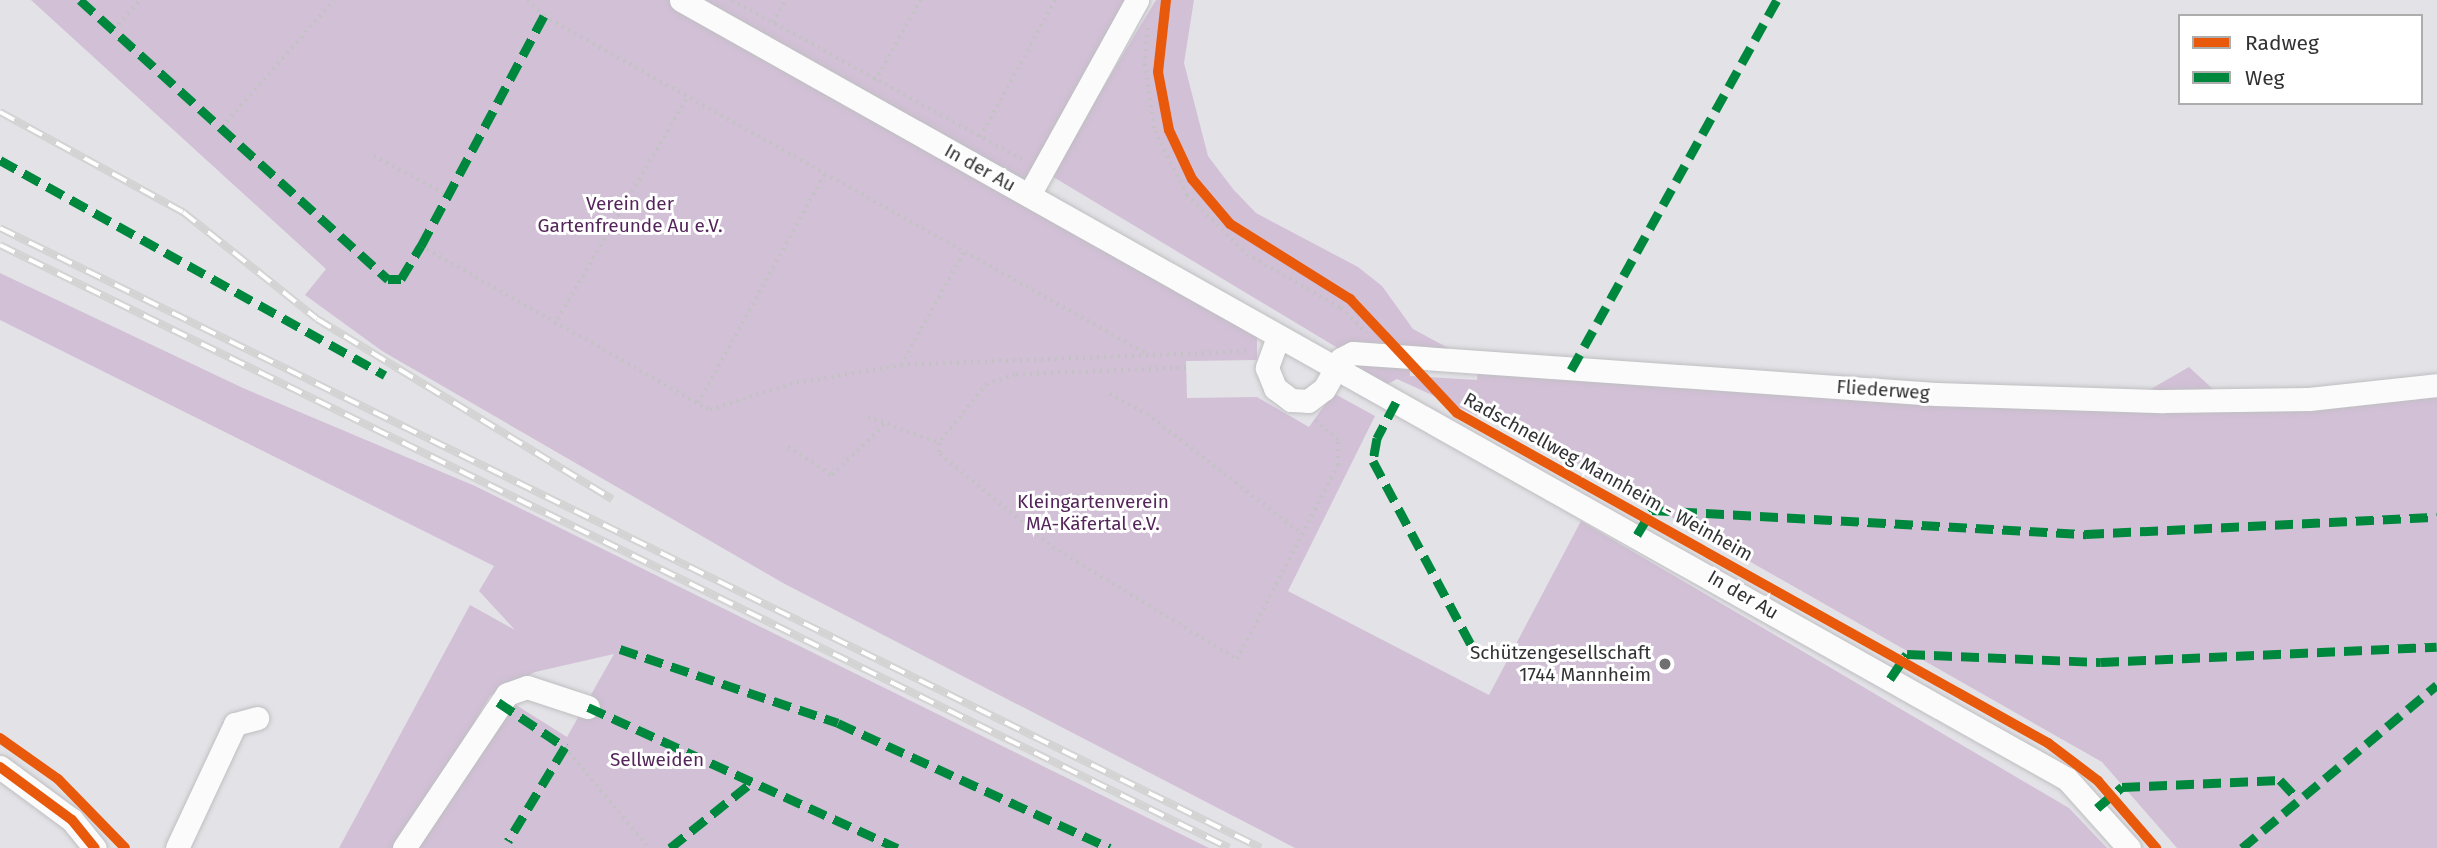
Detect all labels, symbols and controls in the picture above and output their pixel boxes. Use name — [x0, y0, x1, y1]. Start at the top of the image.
legend — [2178, 14, 2423, 105]
text: Radweg — [2245, 30, 2319, 56]
text: Weg — [2245, 65, 2285, 91]
street label: In der Au — [940, 139, 1020, 197]
park label: Verein der Gartenfreunde Au e.V. — [537, 193, 723, 237]
street label: Fliederweg — [1836, 375, 1930, 405]
street label: Radschnellweg Mannheim - Weinheim — [1459, 388, 1757, 566]
park label: Kleingartenverein MA-Käfertal e.V. — [1017, 491, 1169, 535]
street label: In der Au — [1704, 566, 1782, 624]
place label: Schützengesellschaft 1744 Mannheim — [1470, 642, 1651, 686]
marker: Schützengesellschaft 1744 Mannheim — [1657, 656, 1673, 672]
park label: Sellweiden — [610, 749, 704, 771]

